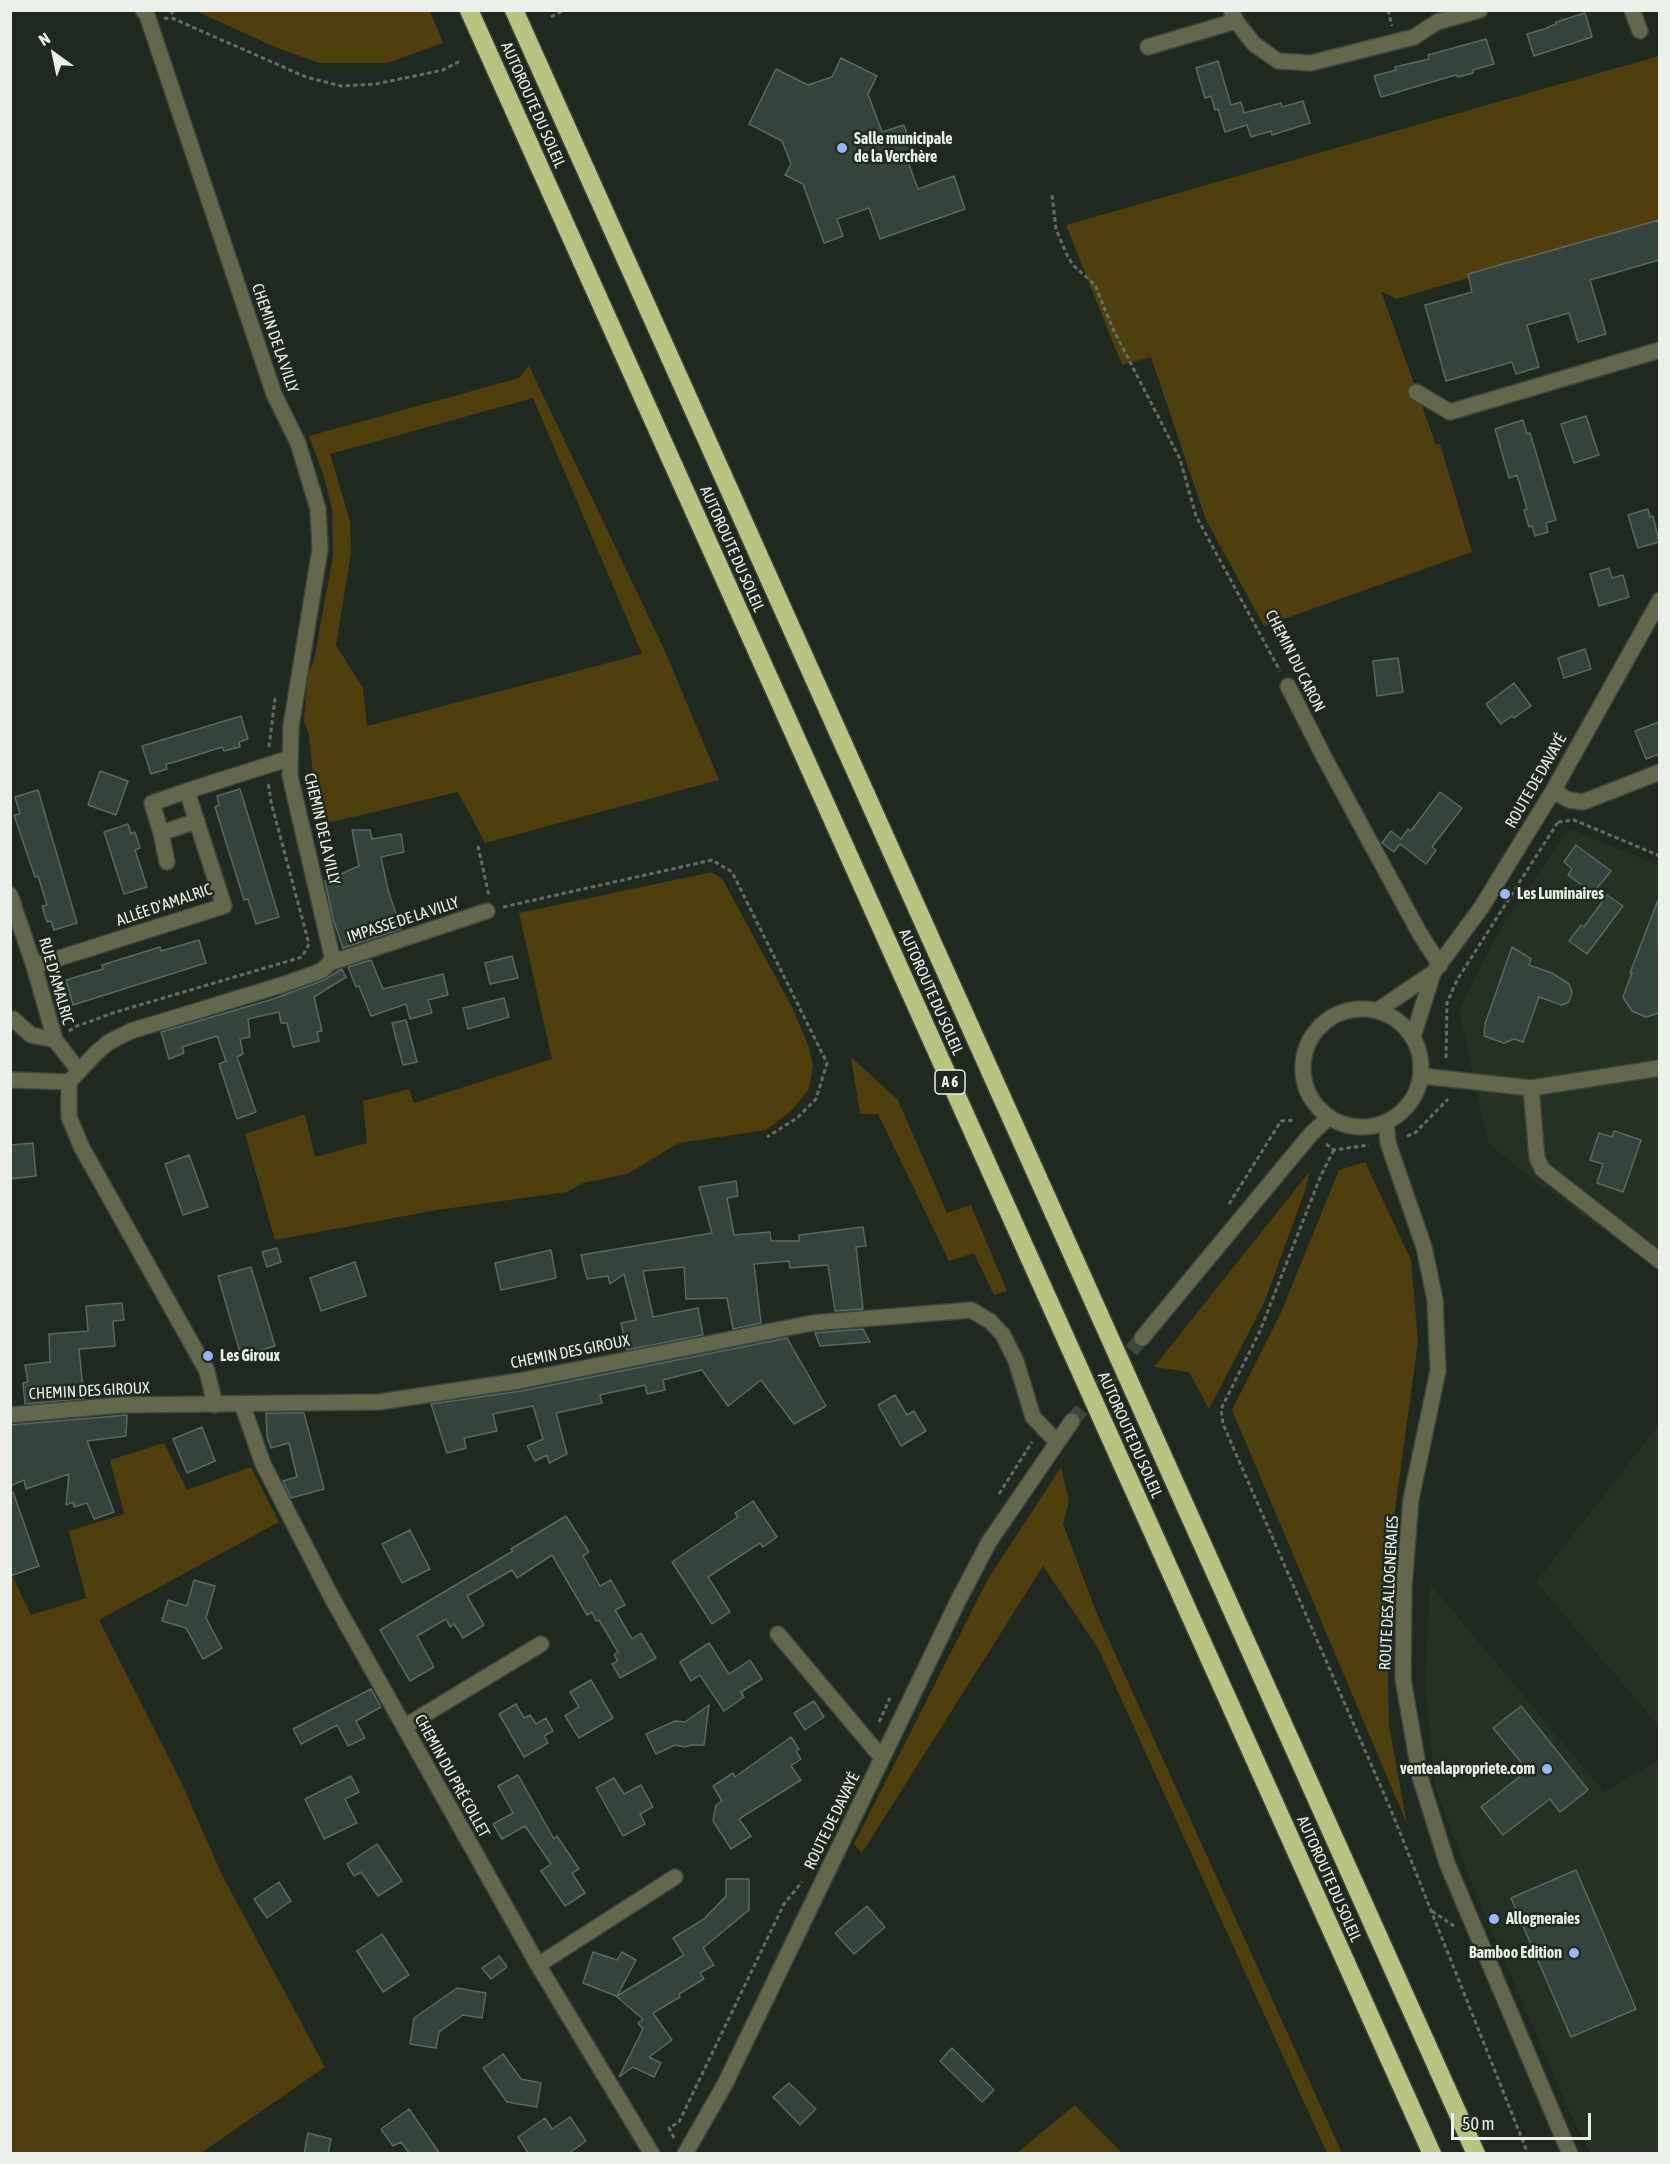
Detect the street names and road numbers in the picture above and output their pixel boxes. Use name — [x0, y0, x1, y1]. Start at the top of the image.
street label: AUTOROUTE DU SOLEIL — [497, 39, 569, 171]
street label: CHEMIN DE LA VILLY — [247, 281, 303, 395]
street label: AUTOROUTE DU SOLEIL — [696, 483, 768, 615]
street label: CHEMIN DU CARON — [1261, 607, 1329, 715]
street label: ROUTE DE DAVAYÉ — [1501, 730, 1571, 832]
street label: CHEMIN DE LA VILLY — [300, 771, 344, 887]
street label: ALLÉE D'AMALRIC — [114, 880, 214, 930]
street label: IMPASSE DE LA VILLY — [344, 893, 462, 947]
street label: AUTOROUTE DU SOLEIL — [895, 926, 967, 1058]
street label: RUE D'AMALRIC — [34, 935, 78, 1027]
road number: A 6 — [935, 1070, 965, 1094]
street label: CHEMIN DES GIROUX — [509, 1331, 631, 1373]
street label: AUTOROUTE DU SOLEIL — [1094, 1369, 1166, 1501]
street label: CHEMIN DES GIROUX — [28, 1378, 150, 1404]
street label: ROUTE DES ALLOGNERAIES — [1375, 1515, 1403, 1671]
street label: CHEMIN DU PRÉ COLLET — [410, 1711, 494, 1841]
street label: ROUTE DE DAVAYÉ — [800, 1769, 864, 1873]
street label: AUTOROUTE DU SOLEIL — [1293, 1813, 1365, 1945]

